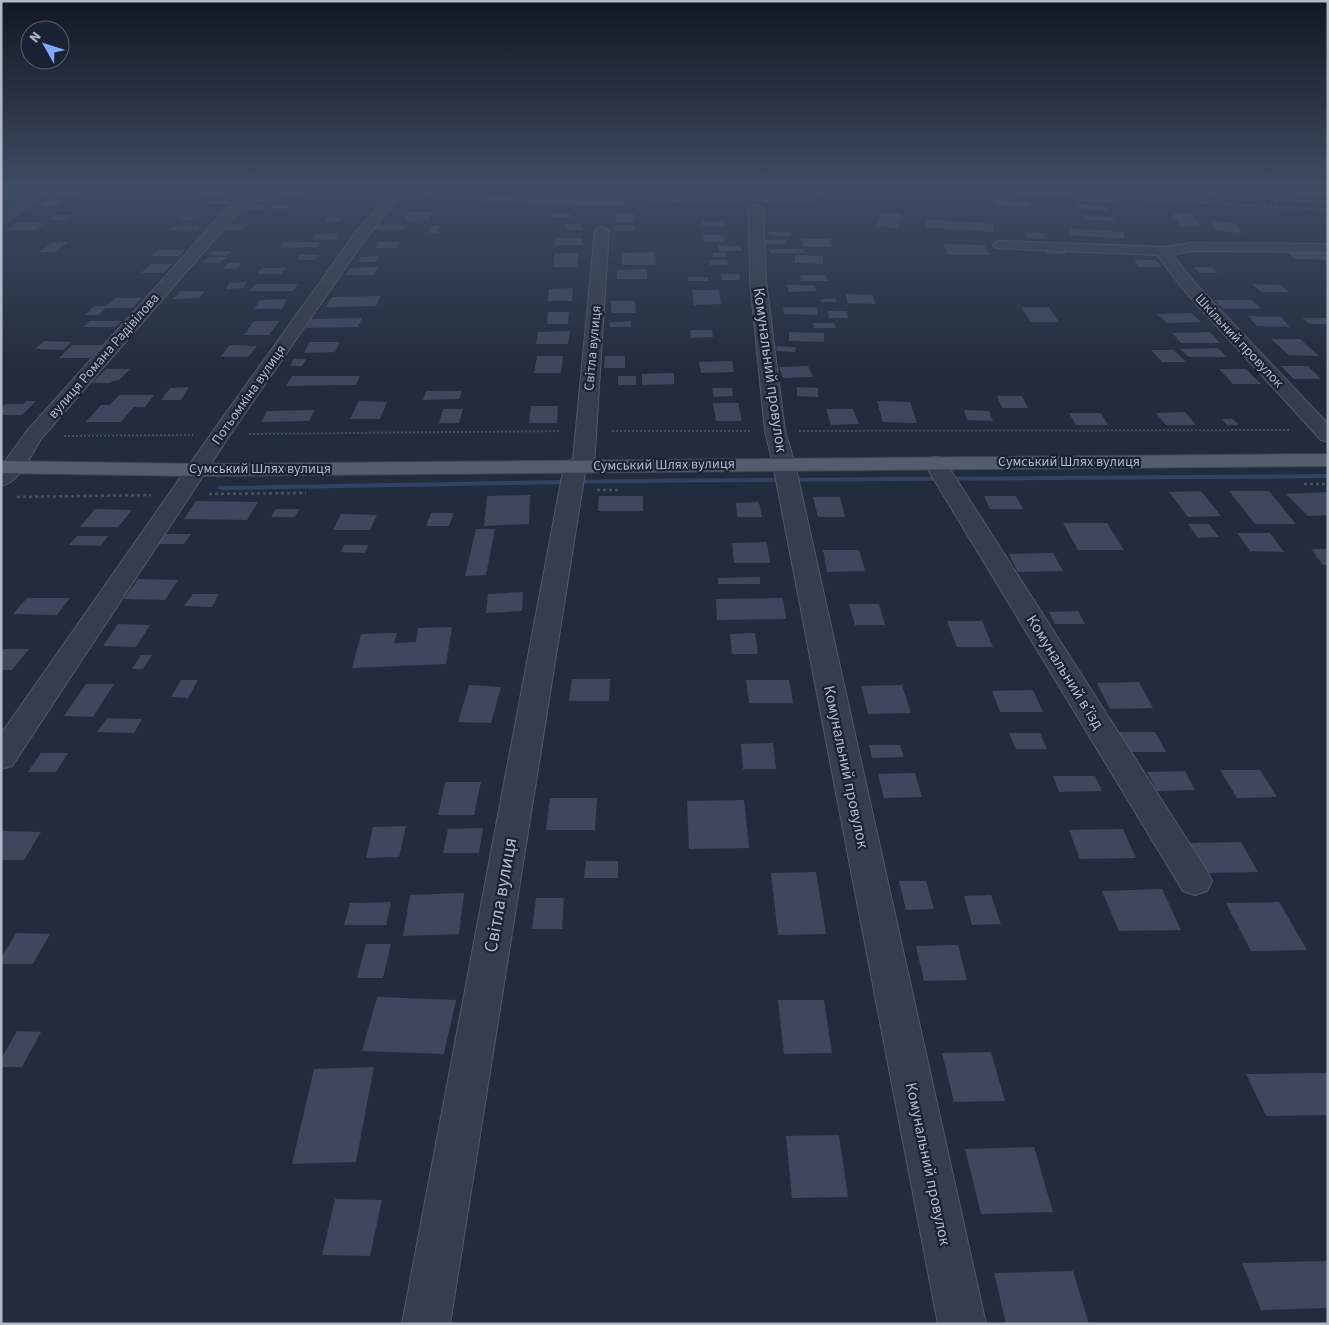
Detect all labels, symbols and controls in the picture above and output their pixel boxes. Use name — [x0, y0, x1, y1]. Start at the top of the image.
north arrow — [20, 20, 70, 70]
text: N — [25, 28, 46, 47]
street label: Комунальний провулок — [748, 286, 792, 454]
street label: вулиця Романа Радівілова — [44, 289, 164, 423]
street label: Шкільний провулок — [1190, 290, 1288, 392]
street label: Світла вулиця — [579, 304, 607, 392]
street label: Потьомкіна вулиця — [207, 341, 291, 449]
street label: Сумський Шлях вулиця — [998, 452, 1140, 472]
street label: Сумський Шлях вулиця — [593, 454, 735, 476]
street label: Сумський Шлях вулиця — [189, 459, 331, 479]
street label: Комунальний в’їзд — [1021, 611, 1109, 734]
street label: Комунальний провулок — [818, 684, 874, 851]
street label: Світла вулиця — [478, 835, 524, 955]
street label: Комунальний провулок — [900, 1081, 956, 1248]

